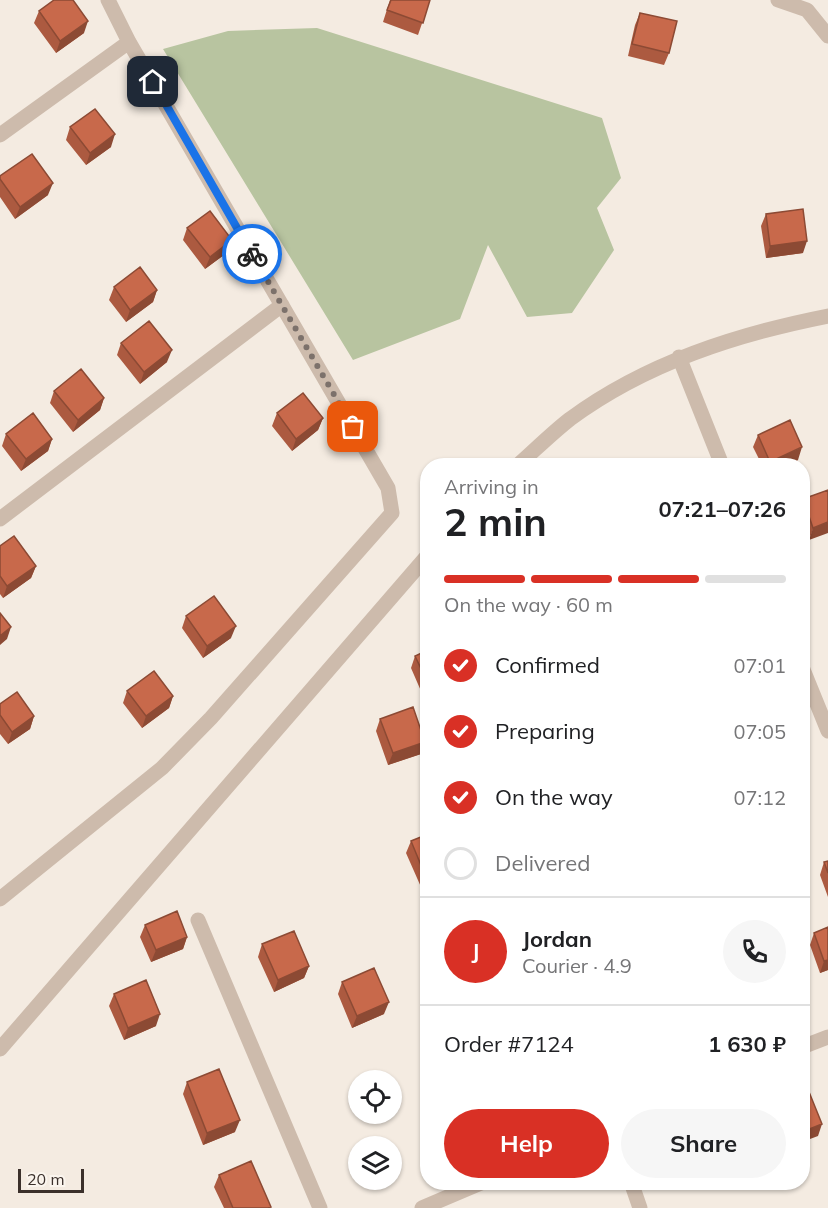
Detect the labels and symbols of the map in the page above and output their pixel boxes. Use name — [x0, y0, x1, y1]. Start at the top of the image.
pin — [127, 56, 178, 107]
courier — [222, 224, 282, 284]
pin — [327, 401, 378, 452]
scale bar — [18, 1166, 84, 1194]

